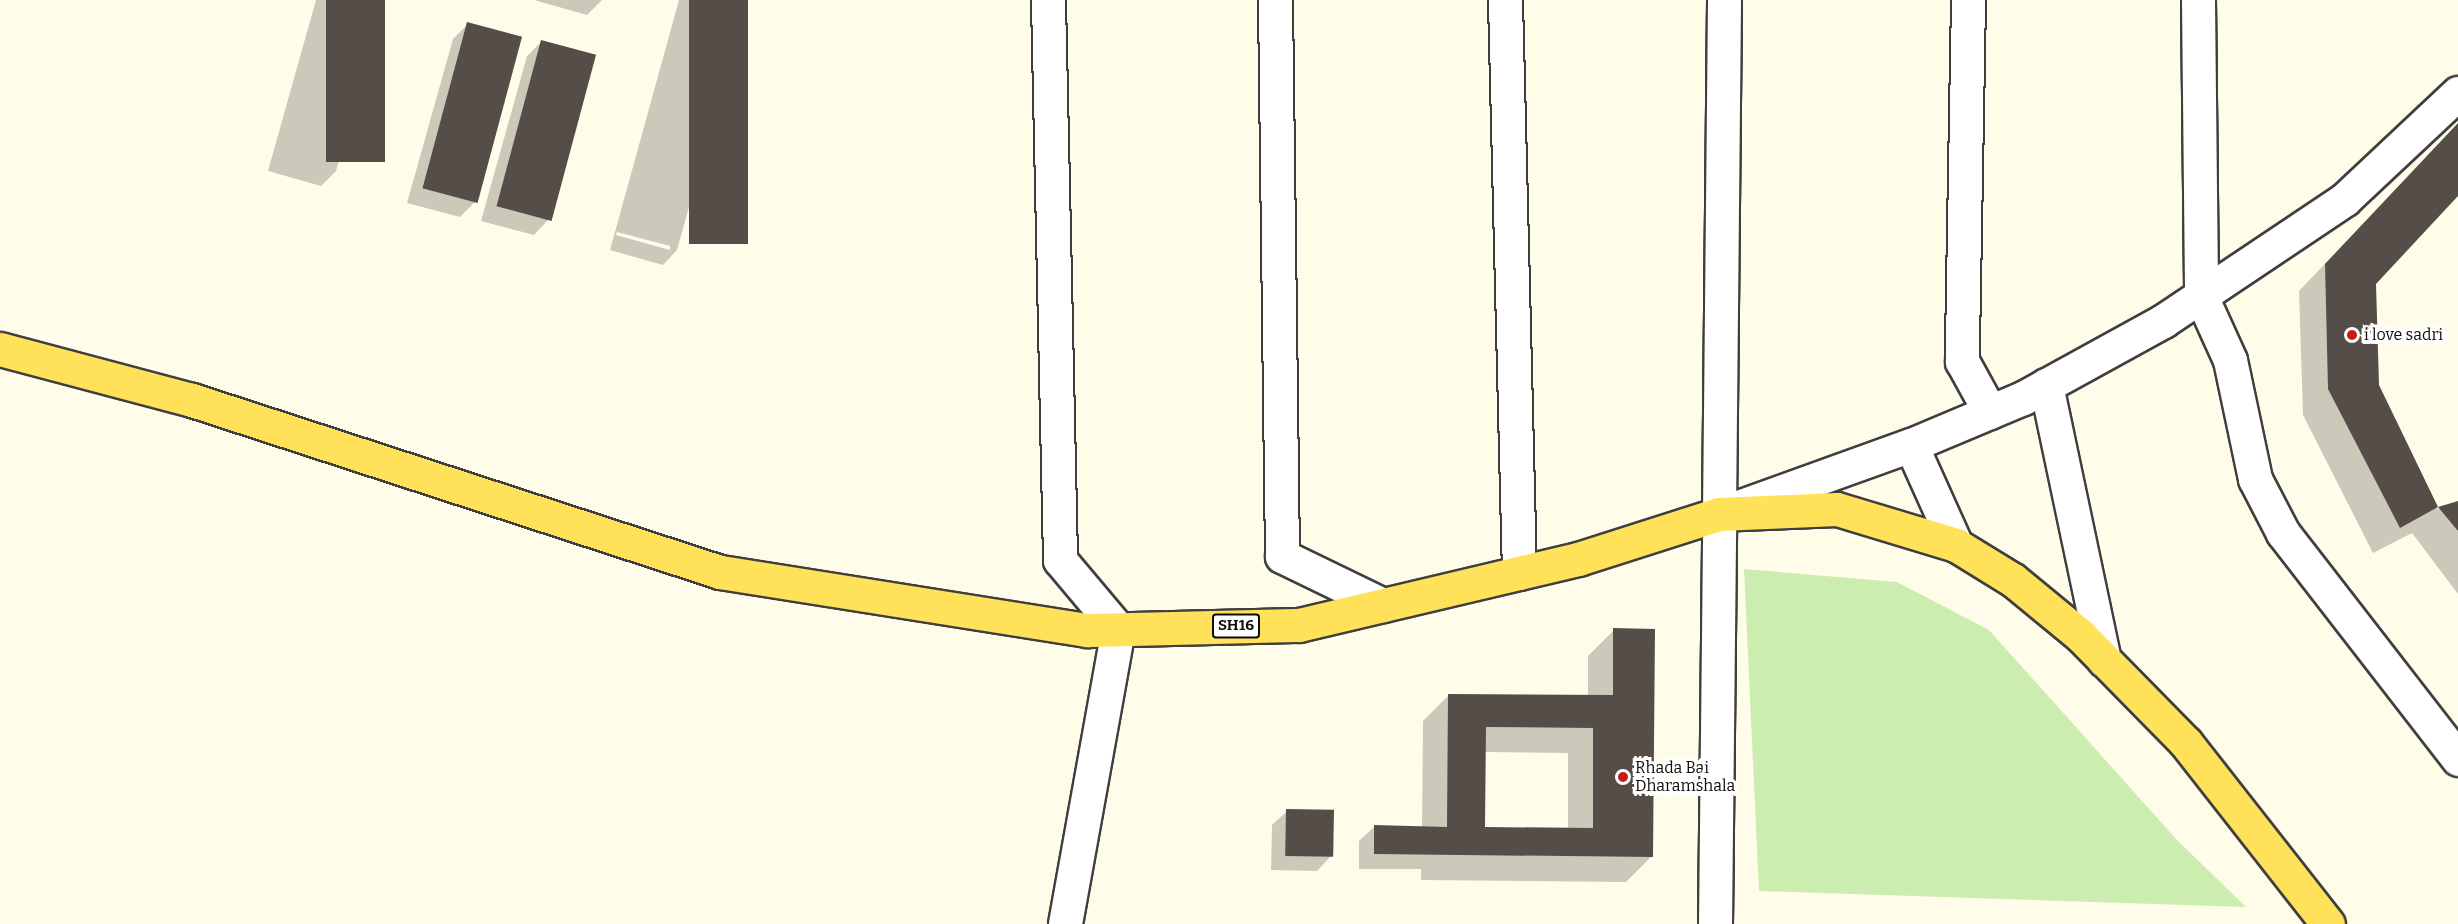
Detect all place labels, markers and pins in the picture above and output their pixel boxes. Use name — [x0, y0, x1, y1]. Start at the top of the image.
place label: i love sadri — [2364, 325, 2443, 345]
marker: i love sadri — [2345, 328, 2359, 342]
place label: Rhada Bai Dharamshala — [1635, 758, 1735, 796]
marker: Rhada Bai Dharamshala — [1616, 770, 1630, 784]

